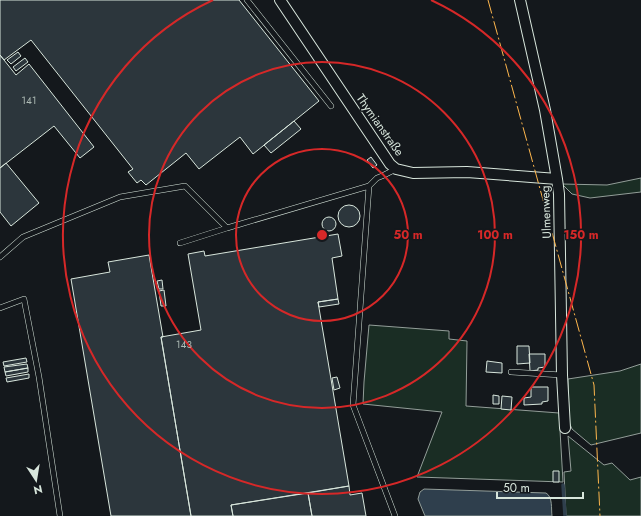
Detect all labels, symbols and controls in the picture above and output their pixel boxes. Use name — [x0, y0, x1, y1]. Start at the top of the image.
street label: Thymianstraße — [352, 90, 408, 160]
house number: 141 — [22, 93, 36, 108]
street label: Ulmenweg — [536, 185, 556, 239]
text: 50 m — [393, 226, 423, 244]
text: 100 m — [477, 226, 513, 244]
text: 150 m — [563, 226, 599, 244]
centre of rings — [315, 228, 329, 242]
house number: 143 — [176, 337, 192, 352]
north arrow — [16, 460, 56, 500]
scale bar — [497, 474, 583, 500]
text: 50 m — [503, 479, 530, 497]
text: N — [32, 481, 44, 499]

